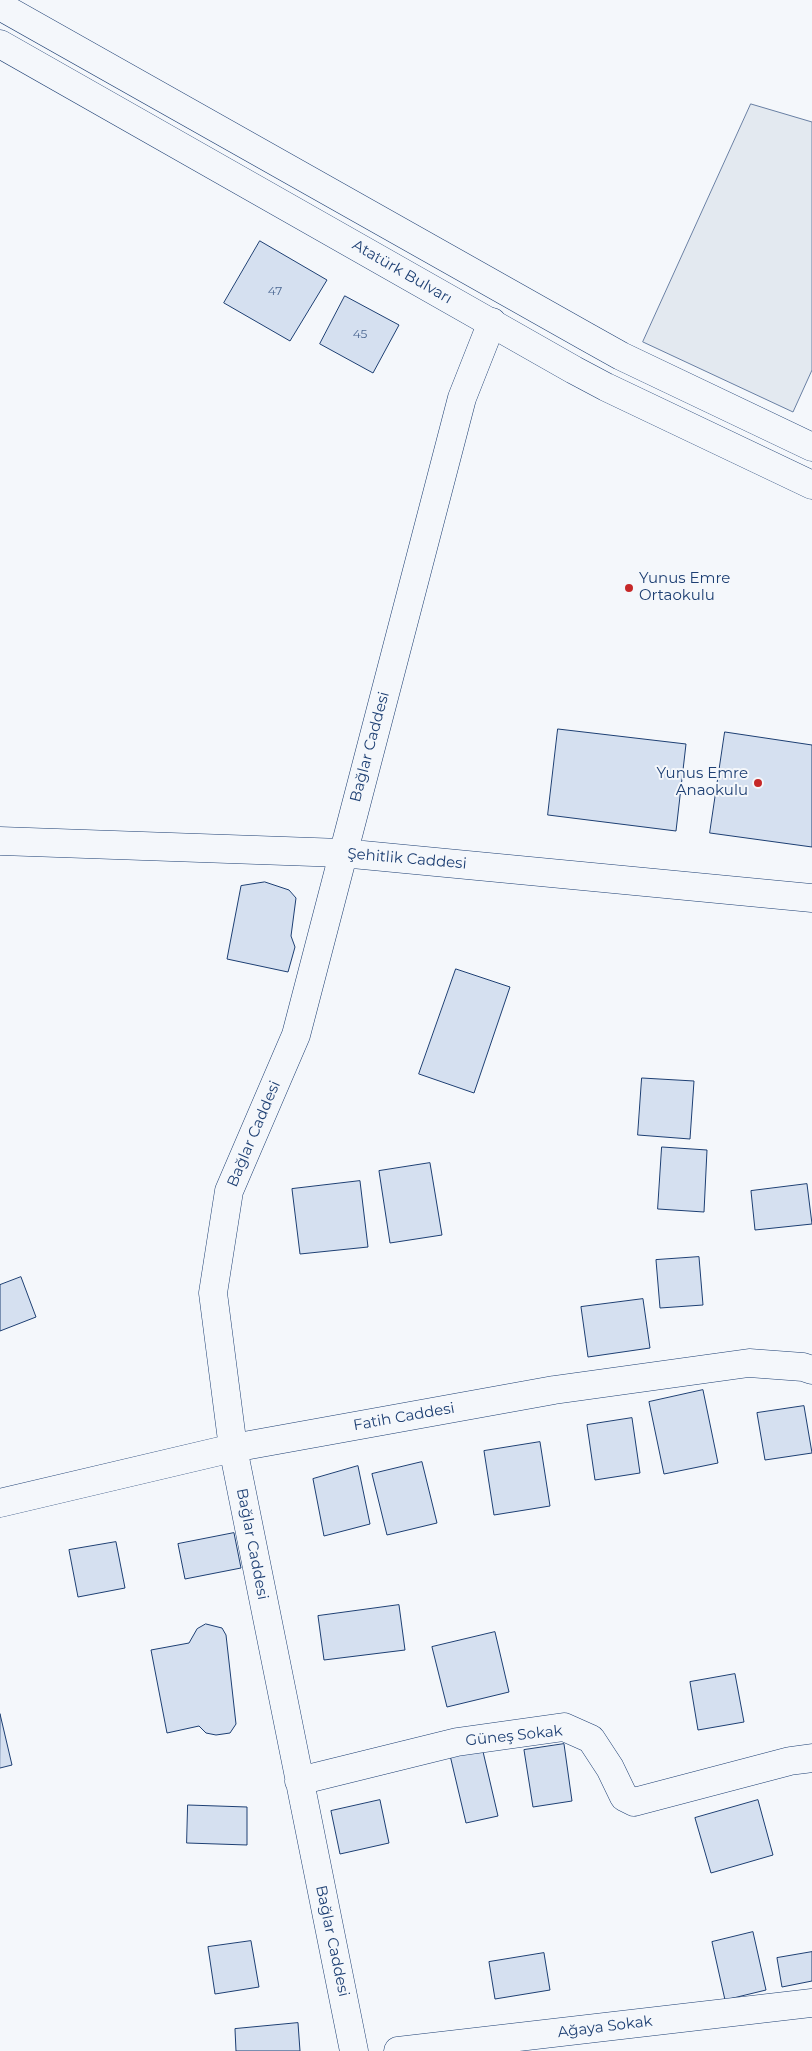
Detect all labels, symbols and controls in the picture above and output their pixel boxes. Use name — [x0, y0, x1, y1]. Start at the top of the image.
street label: Atatürk Bulvarı — [349, 236, 455, 308]
house number: 47 — [268, 284, 282, 298]
house number: 45 — [353, 327, 367, 341]
place label: Yunus Emre Ortaokulu — [639, 570, 730, 605]
marker: Yunus Emre Ortaokulu — [623, 582, 635, 594]
street label: Bağlar Caddesi — [347, 690, 393, 804]
place label: Yunus Emre Anaokulu — [657, 765, 748, 800]
marker: Yunus Emre Anaokulu — [752, 777, 764, 789]
street label: Şehitlik Caddesi — [347, 845, 467, 873]
street label: Bağlar Caddesi — [224, 1078, 284, 1190]
street label: Fatih Caddesi — [352, 1399, 456, 1435]
street label: Bağlar Caddesi — [232, 1487, 272, 1601]
street label: Güneş Sokak — [465, 1722, 563, 1750]
street label: Bağlar Caddesi — [311, 1884, 353, 1998]
street label: Ağaya Sokak — [557, 2012, 653, 2042]

